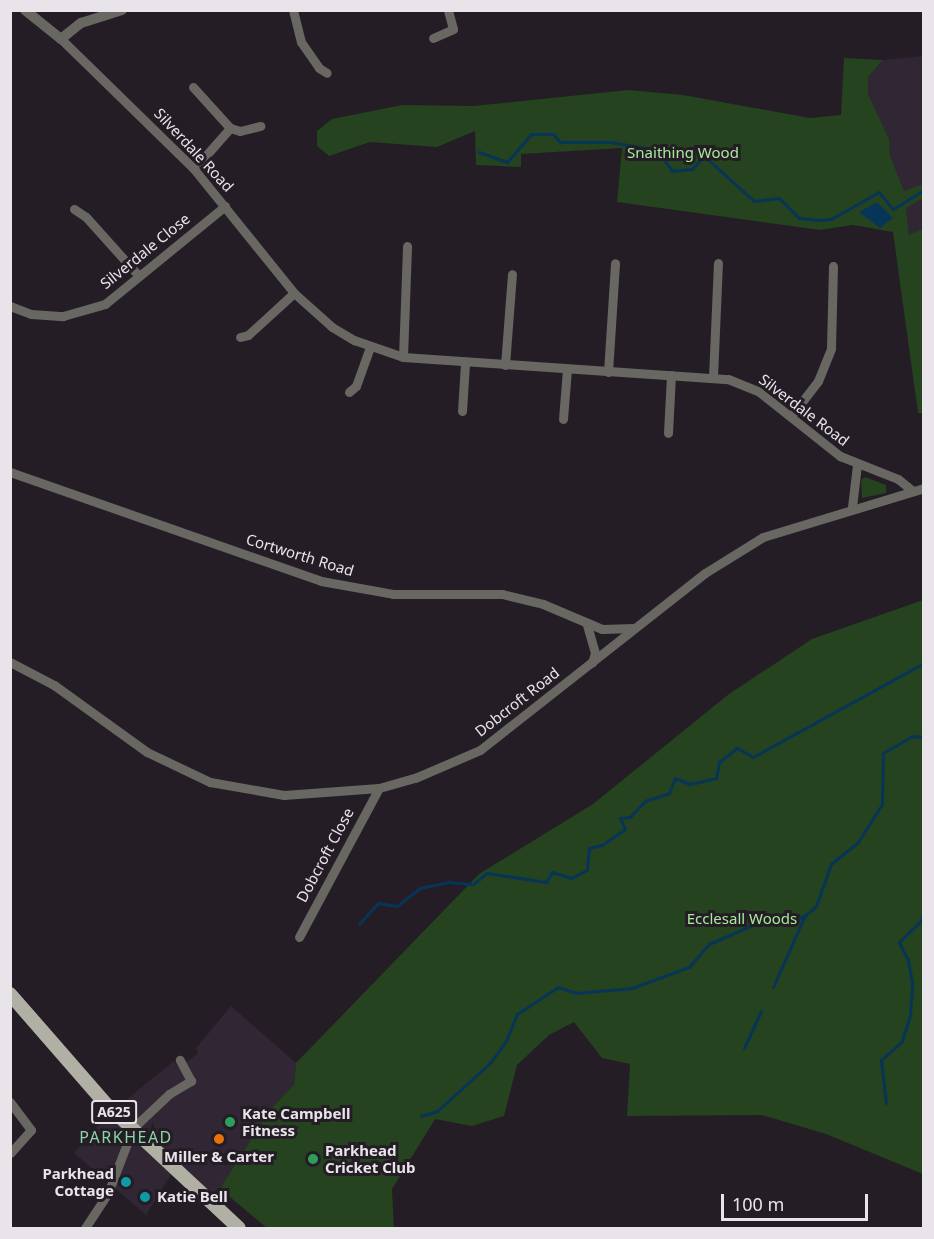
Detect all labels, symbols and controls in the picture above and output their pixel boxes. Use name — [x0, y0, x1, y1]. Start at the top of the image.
street label: Silverdale Road — [151, 104, 237, 196]
park label: Snaithing Wood — [627, 144, 739, 162]
street label: Silverdale Close — [97, 209, 193, 293]
street label: Silverdale Road — [756, 370, 852, 450]
street label: Cortworth Road — [244, 530, 356, 580]
street label: Dobcroft Road — [471, 664, 563, 740]
street label: Dobcroft Close — [293, 805, 357, 905]
park label: Ecclesall Woods — [687, 910, 797, 928]
road number: A625 — [90, 1101, 138, 1123]
place label: Kate Campbell Fitness — [242, 1104, 350, 1139]
marker: Kate Campbell Fitness — [223, 1115, 237, 1129]
district label: PARKHEAD — [79, 1127, 173, 1147]
marker: Miller & Carter — [212, 1132, 226, 1146]
place label: Parkhead Cricket Club — [325, 1141, 416, 1176]
place label: Miller & Carter — [164, 1148, 274, 1166]
marker: Parkhead Cricket Club — [306, 1152, 320, 1166]
place label: Parkhead Cottage — [43, 1164, 114, 1199]
marker: Parkhead Cottage — [119, 1175, 133, 1189]
scale bar — [724, 1182, 871, 1220]
place label: Katie Bell — [157, 1188, 228, 1206]
marker: Katie Bell — [138, 1190, 152, 1204]
text: 100 m — [732, 1192, 784, 1216]

